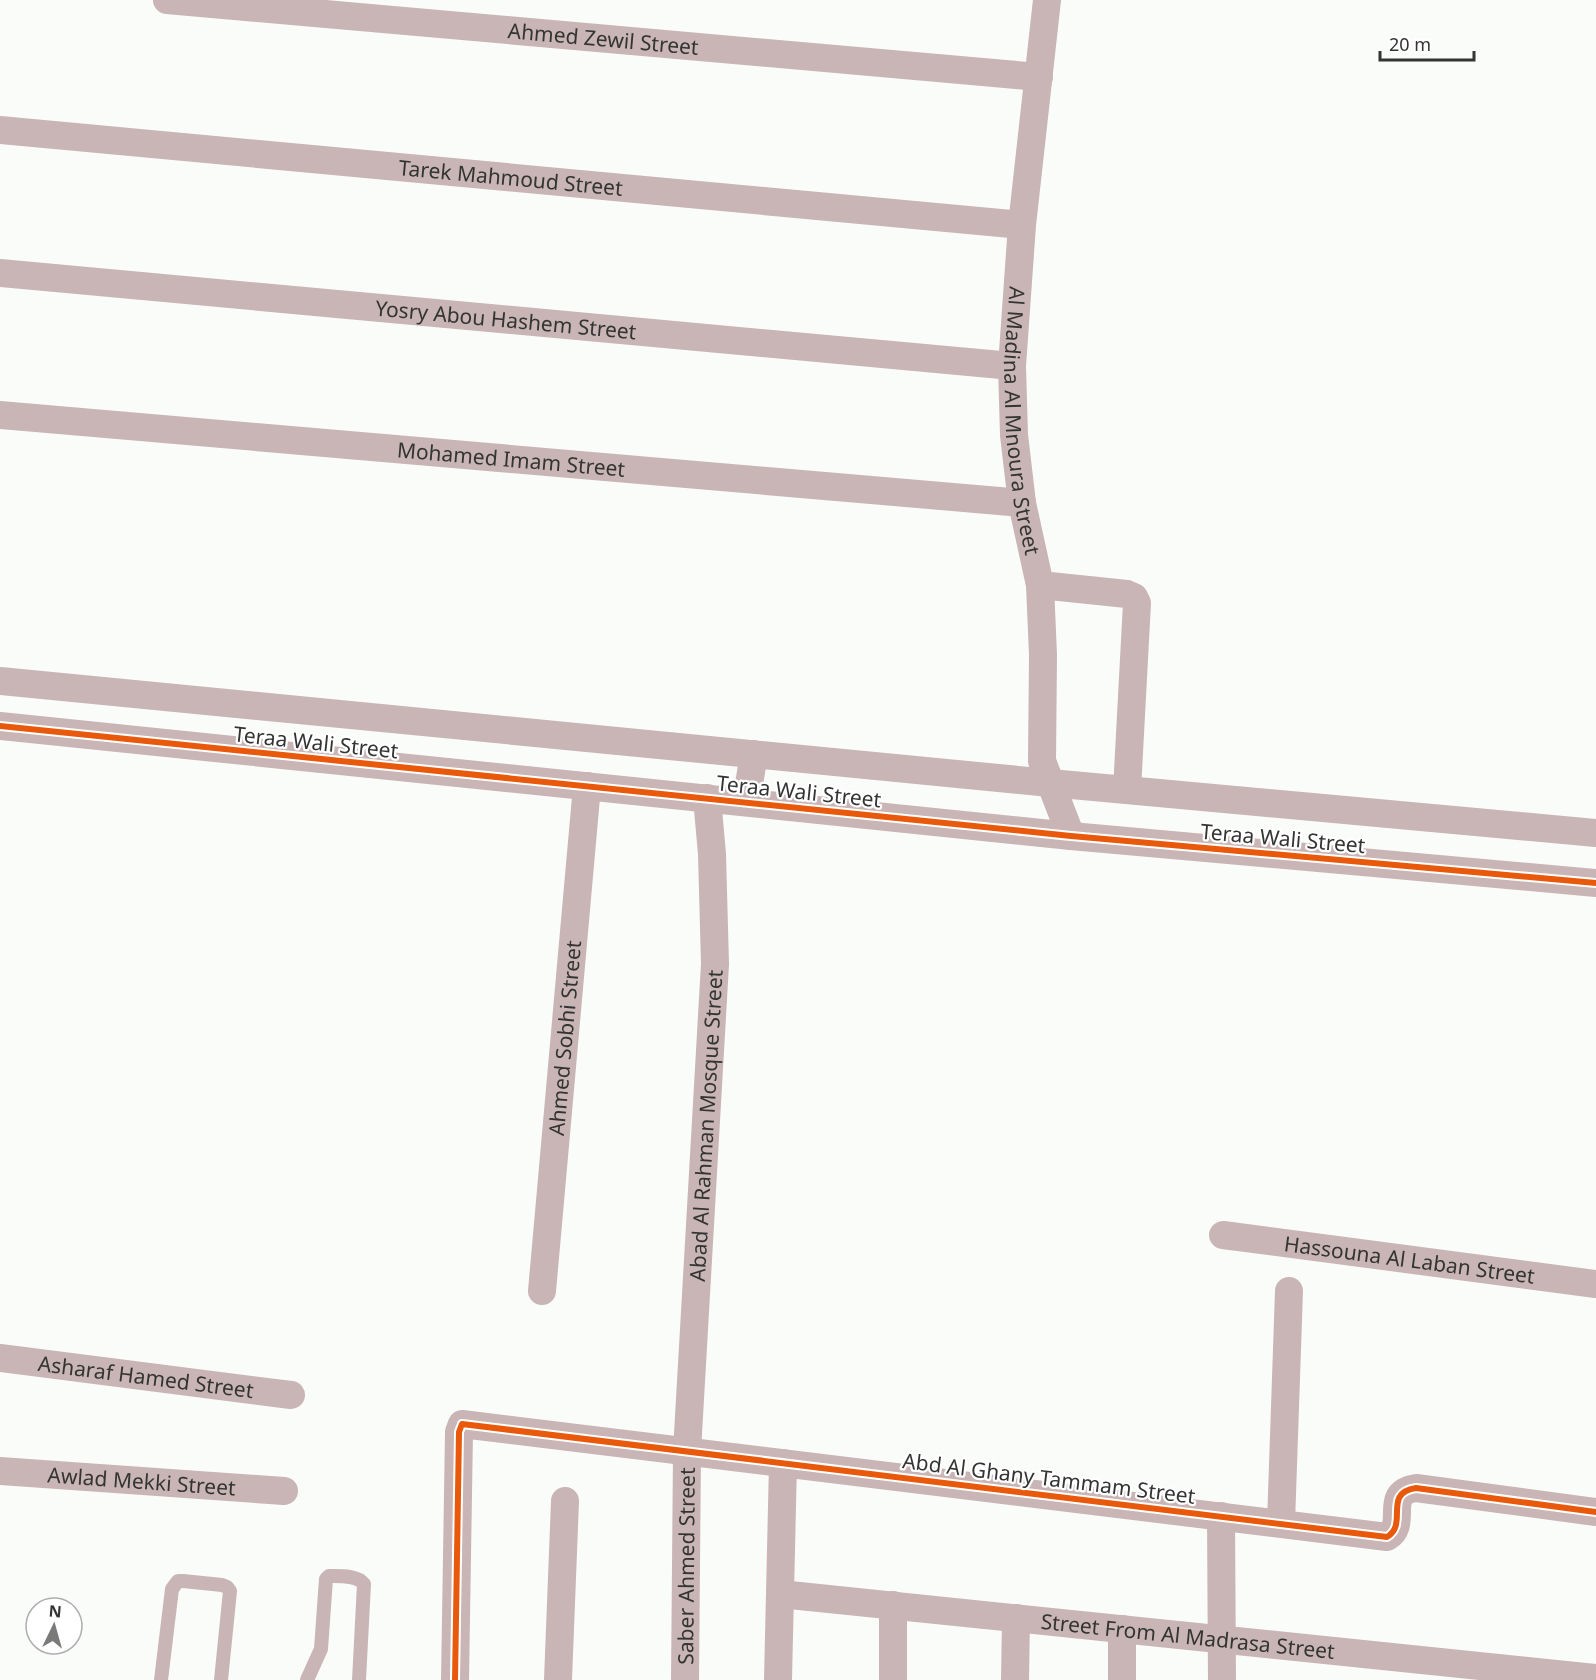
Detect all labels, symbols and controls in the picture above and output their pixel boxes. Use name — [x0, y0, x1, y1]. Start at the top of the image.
street label: Ahmed Zewil Street — [507, 16, 700, 61]
scale bar — [1380, 24, 1474, 62]
text: 20 m — [1389, 32, 1431, 56]
street label: Tarek Mahmoud Street — [398, 153, 624, 202]
street label: Al Madina Al Mnoura Street — [998, 285, 1047, 558]
street label: Yosry Abou Hashem Street — [374, 294, 638, 345]
street label: Mohamed Imam Street — [396, 435, 627, 483]
street label: Teraa Wali Street — [232, 719, 400, 765]
street label: Teraa Wali Street — [715, 768, 883, 814]
street label: Teraa Wali Street — [1200, 817, 1367, 859]
street label: Ahmed Sobhi Street — [542, 939, 587, 1137]
street label: Abad Al Rahman Mosque Street — [683, 968, 729, 1282]
street label: Hassouna Al Laban Street — [1282, 1229, 1537, 1290]
street label: Asharaf Hamed Street — [36, 1349, 256, 1404]
street label: Abd Al Ghany Tammam Street — [901, 1446, 1197, 1510]
street label: Awlad Mekki Street — [47, 1460, 237, 1502]
street label: Saber Ahmed Street — [671, 1467, 701, 1665]
north arrow — [24, 1596, 84, 1656]
text: N — [48, 1600, 63, 1623]
street label: Street From Al Madrasa Street — [1040, 1607, 1337, 1665]

